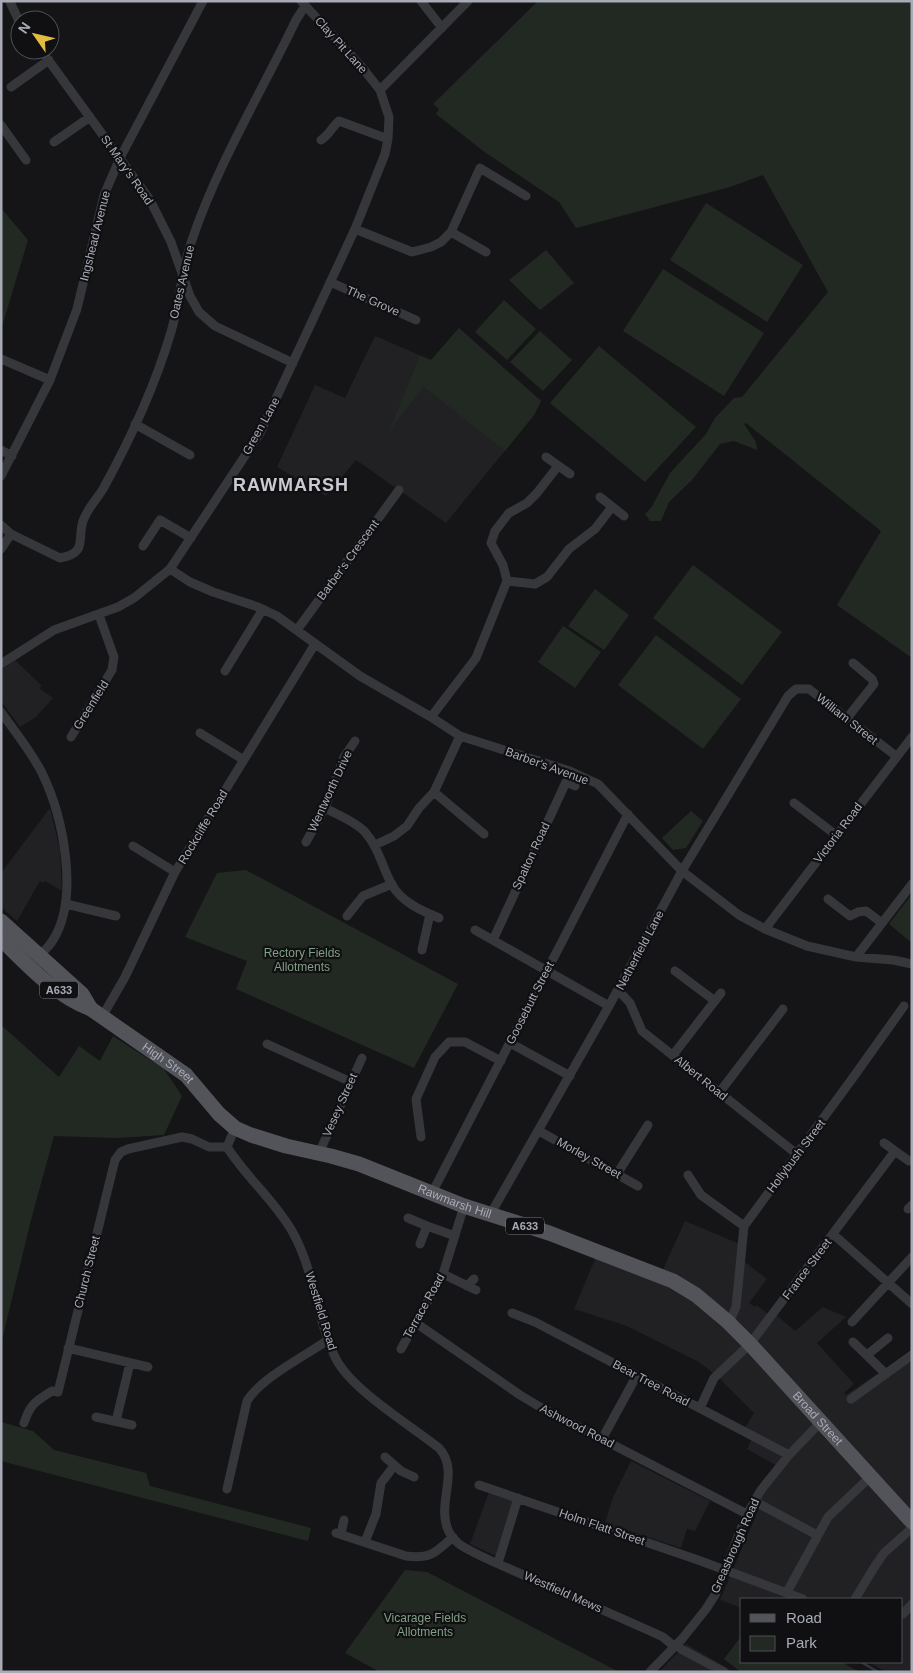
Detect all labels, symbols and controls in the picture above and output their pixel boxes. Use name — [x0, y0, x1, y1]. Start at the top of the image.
north arrow — [10, 10, 60, 60]
street label: Clay Pit Lane — [312, 14, 370, 76]
text: N — [15, 19, 34, 36]
street label: St Mary's Road — [98, 133, 156, 207]
street label: Ingshead Avenue — [77, 189, 113, 283]
street label: Oates Avenue — [167, 243, 197, 320]
street label: The Grove — [344, 283, 402, 319]
street label: Green Lane — [240, 395, 283, 457]
district label: RAWMARSH — [233, 475, 349, 495]
street label: Barber's Crescent — [314, 517, 382, 603]
street label: Greenfield — [70, 678, 112, 732]
street label: William Street — [814, 691, 881, 748]
street label: Barber's Avenue — [504, 744, 591, 788]
street label: Wentworth Drive — [305, 748, 355, 834]
street label: Rockcliffe Road — [175, 787, 231, 867]
street label: Victoria Road — [811, 800, 865, 866]
street label: Spalton Road — [509, 820, 553, 892]
street label: Netherfield Lane — [613, 908, 667, 992]
park label: Rectory Fields Allotments — [264, 946, 340, 974]
street label: Goosebutt Street — [503, 959, 557, 1047]
road number: A633 — [40, 982, 78, 998]
street label: High Street — [140, 1040, 197, 1086]
street label: Albert Road — [672, 1053, 730, 1103]
street label: Vesey Street — [320, 1070, 361, 1139]
street label: Hollybush Street — [764, 1116, 828, 1195]
street label: Morley Street — [554, 1135, 624, 1182]
street label: Rawmarsh Hill — [416, 1181, 493, 1221]
road number: A633 — [506, 1218, 544, 1234]
street label: Church Street — [71, 1234, 103, 1310]
street label: France Street — [780, 1235, 835, 1302]
street label: Westfield Road — [302, 1270, 340, 1352]
street label: Terrace Road — [400, 1271, 448, 1341]
street label: Bear Tree Road — [610, 1357, 692, 1409]
street label: Broad Street — [790, 1389, 846, 1449]
street label: Ashwood Road — [538, 1401, 616, 1451]
street label: Greasbrough Road — [708, 1497, 762, 1595]
street label: Holm Flatt Street — [557, 1506, 647, 1548]
street label: Westfield Mews — [522, 1569, 604, 1615]
legend — [740, 1598, 903, 1663]
text: Road — [786, 1609, 822, 1626]
park label: Vicarage Fields Allotments — [384, 1611, 466, 1639]
text: Park — [786, 1634, 817, 1651]

